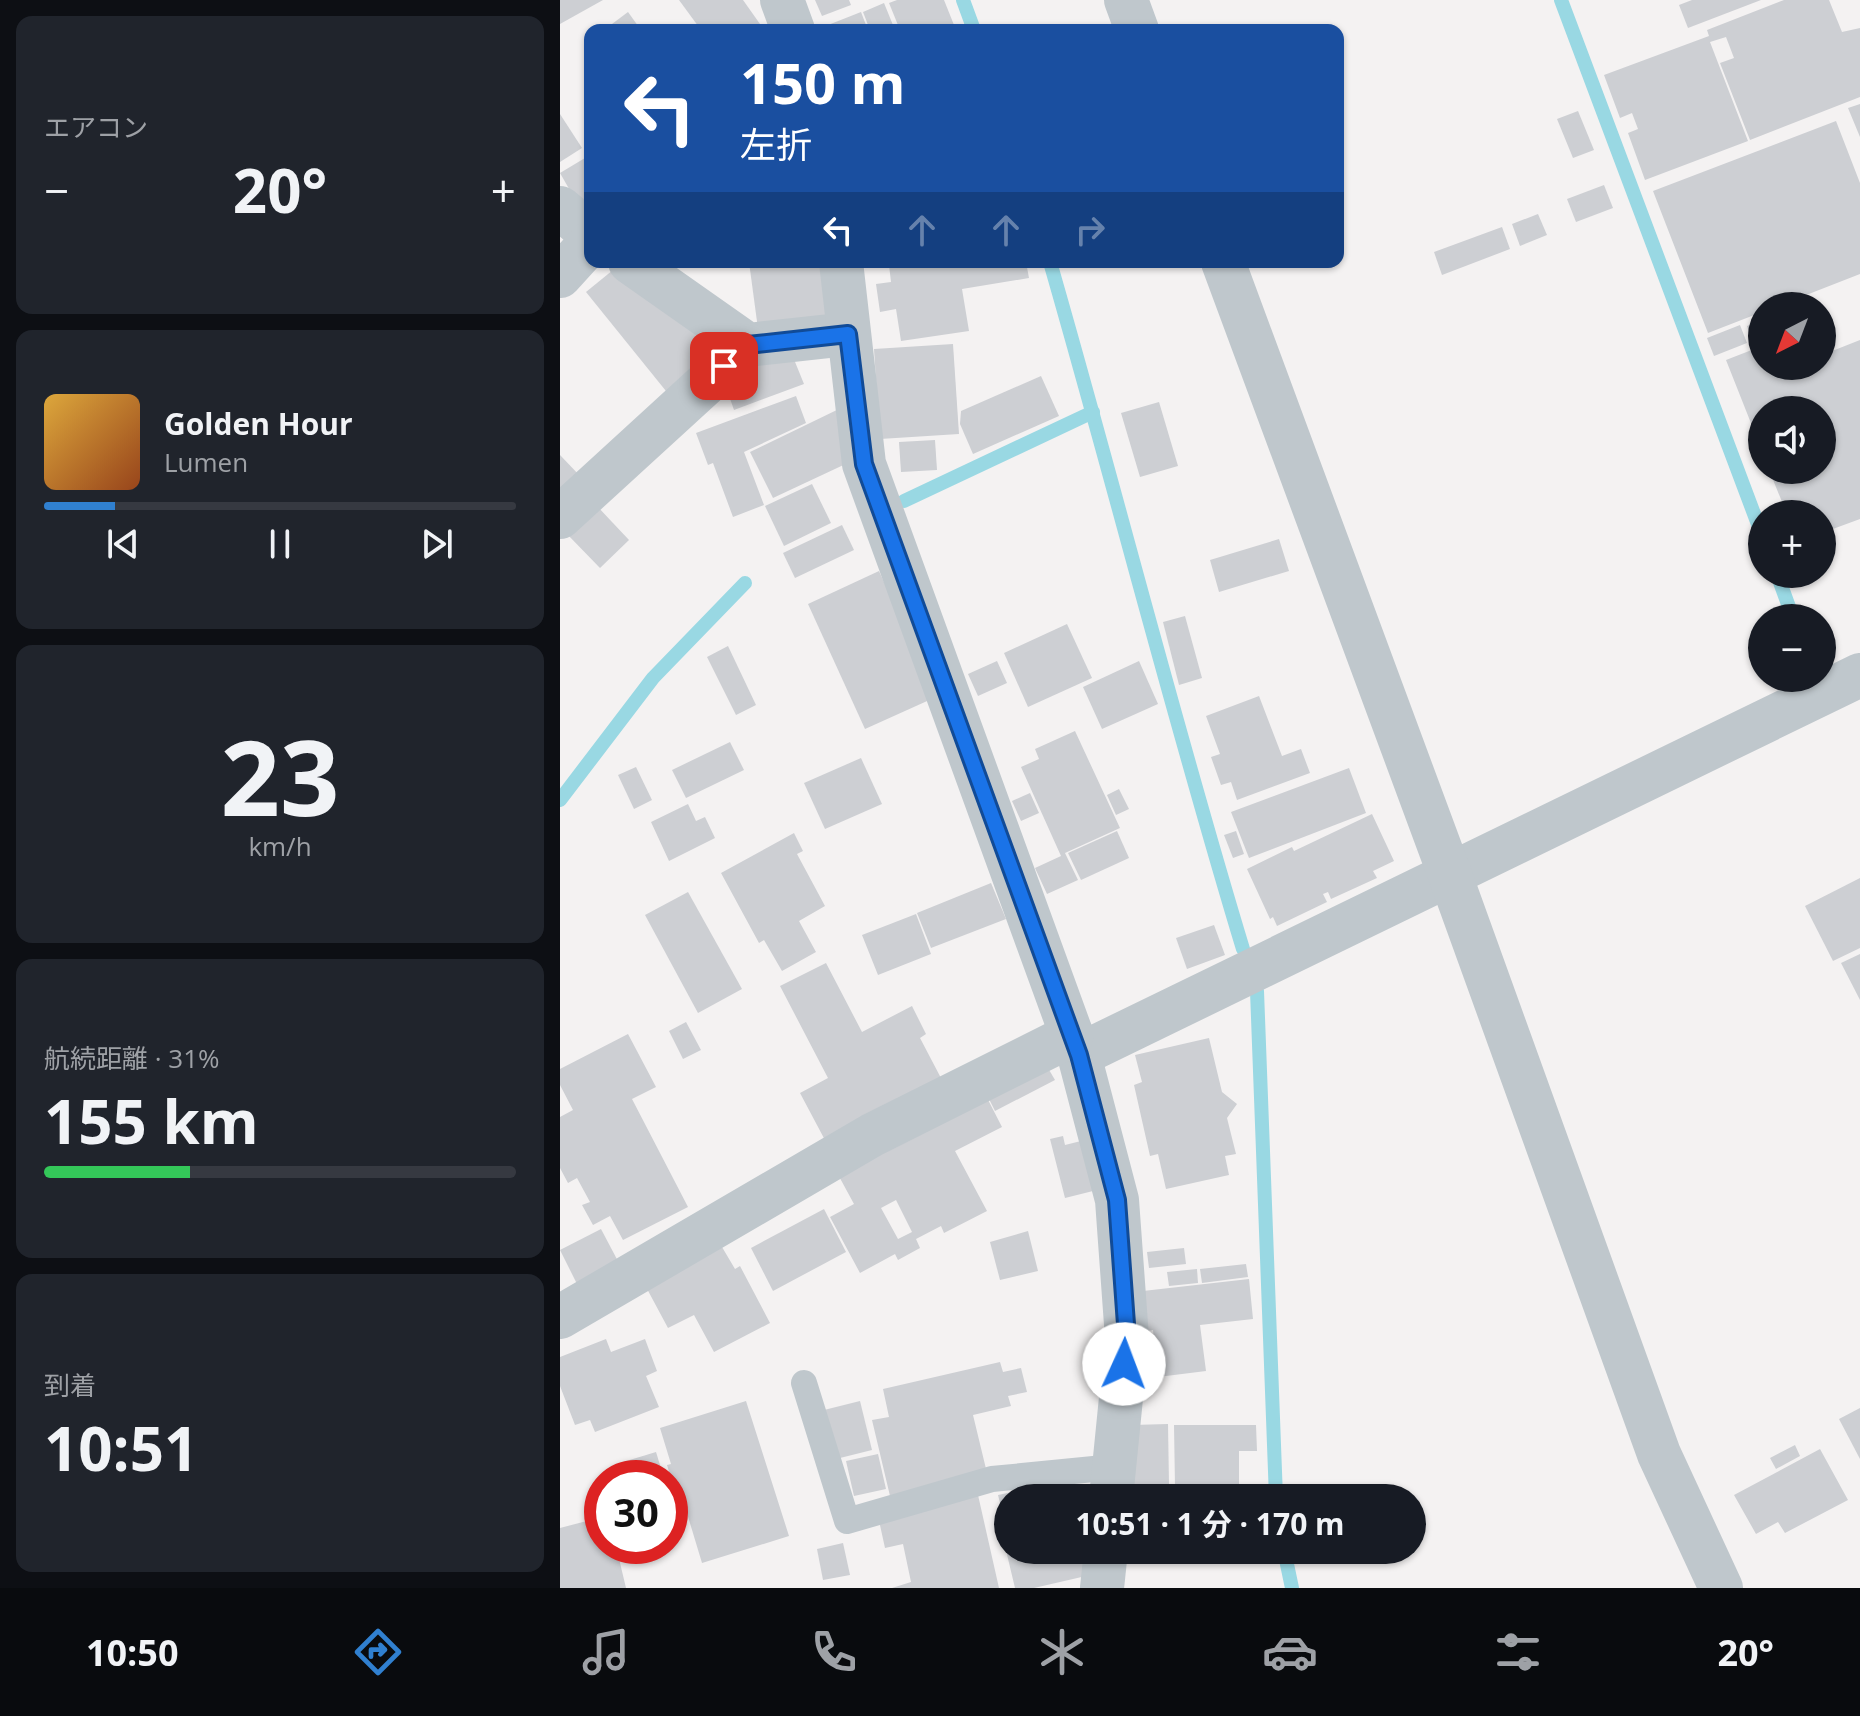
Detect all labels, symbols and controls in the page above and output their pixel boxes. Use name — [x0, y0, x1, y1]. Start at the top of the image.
text: 150 m — [740, 44, 906, 120]
icon: left — [608, 56, 712, 160]
text: エアコン — [44, 109, 148, 145]
text: 左折 — [740, 120, 812, 169]
text: 20° — [233, 149, 327, 231]
text: − — [44, 160, 69, 220]
text: + — [491, 160, 516, 220]
icon: left — [816, 208, 860, 252]
icon: ahead — [900, 208, 944, 252]
icon: ahead — [984, 208, 1028, 252]
icon: right — [1068, 208, 1112, 252]
north arrow — [1748, 292, 1836, 380]
map controls — [1748, 292, 1836, 692]
pin — [690, 332, 758, 400]
icon: arrive — [702, 344, 746, 388]
button: sound — [1748, 396, 1836, 484]
text: Golden Hour — [164, 403, 353, 444]
text: Lumen — [164, 444, 248, 480]
button: + — [1748, 500, 1836, 588]
icon: previous — [101, 522, 145, 566]
icon: pause — [258, 522, 302, 566]
icon: next — [415, 522, 459, 566]
button: − — [1748, 604, 1836, 692]
text: 23 — [221, 705, 339, 846]
text: km/h — [248, 828, 312, 864]
text: 航続距離 · 31% — [44, 1040, 220, 1076]
text: 155 km — [44, 1080, 259, 1162]
position arrow — [1082, 1322, 1166, 1406]
text: 到着 — [44, 1367, 96, 1403]
text: 10:51 — [44, 1407, 198, 1489]
speed limit sign: 30 — [584, 1460, 688, 1564]
text: 10:51 · 1 分 · 170 m — [1075, 1503, 1345, 1544]
icon: directions — [350, 1624, 406, 1680]
icon: music — [578, 1624, 634, 1680]
icon: phone — [806, 1624, 862, 1680]
icon: climate — [1034, 1624, 1090, 1680]
icon: car — [1262, 1624, 1318, 1680]
icon: filters — [1490, 1624, 1546, 1680]
text: 10:50 — [86, 1628, 179, 1677]
text: 20° — [1717, 1628, 1774, 1677]

